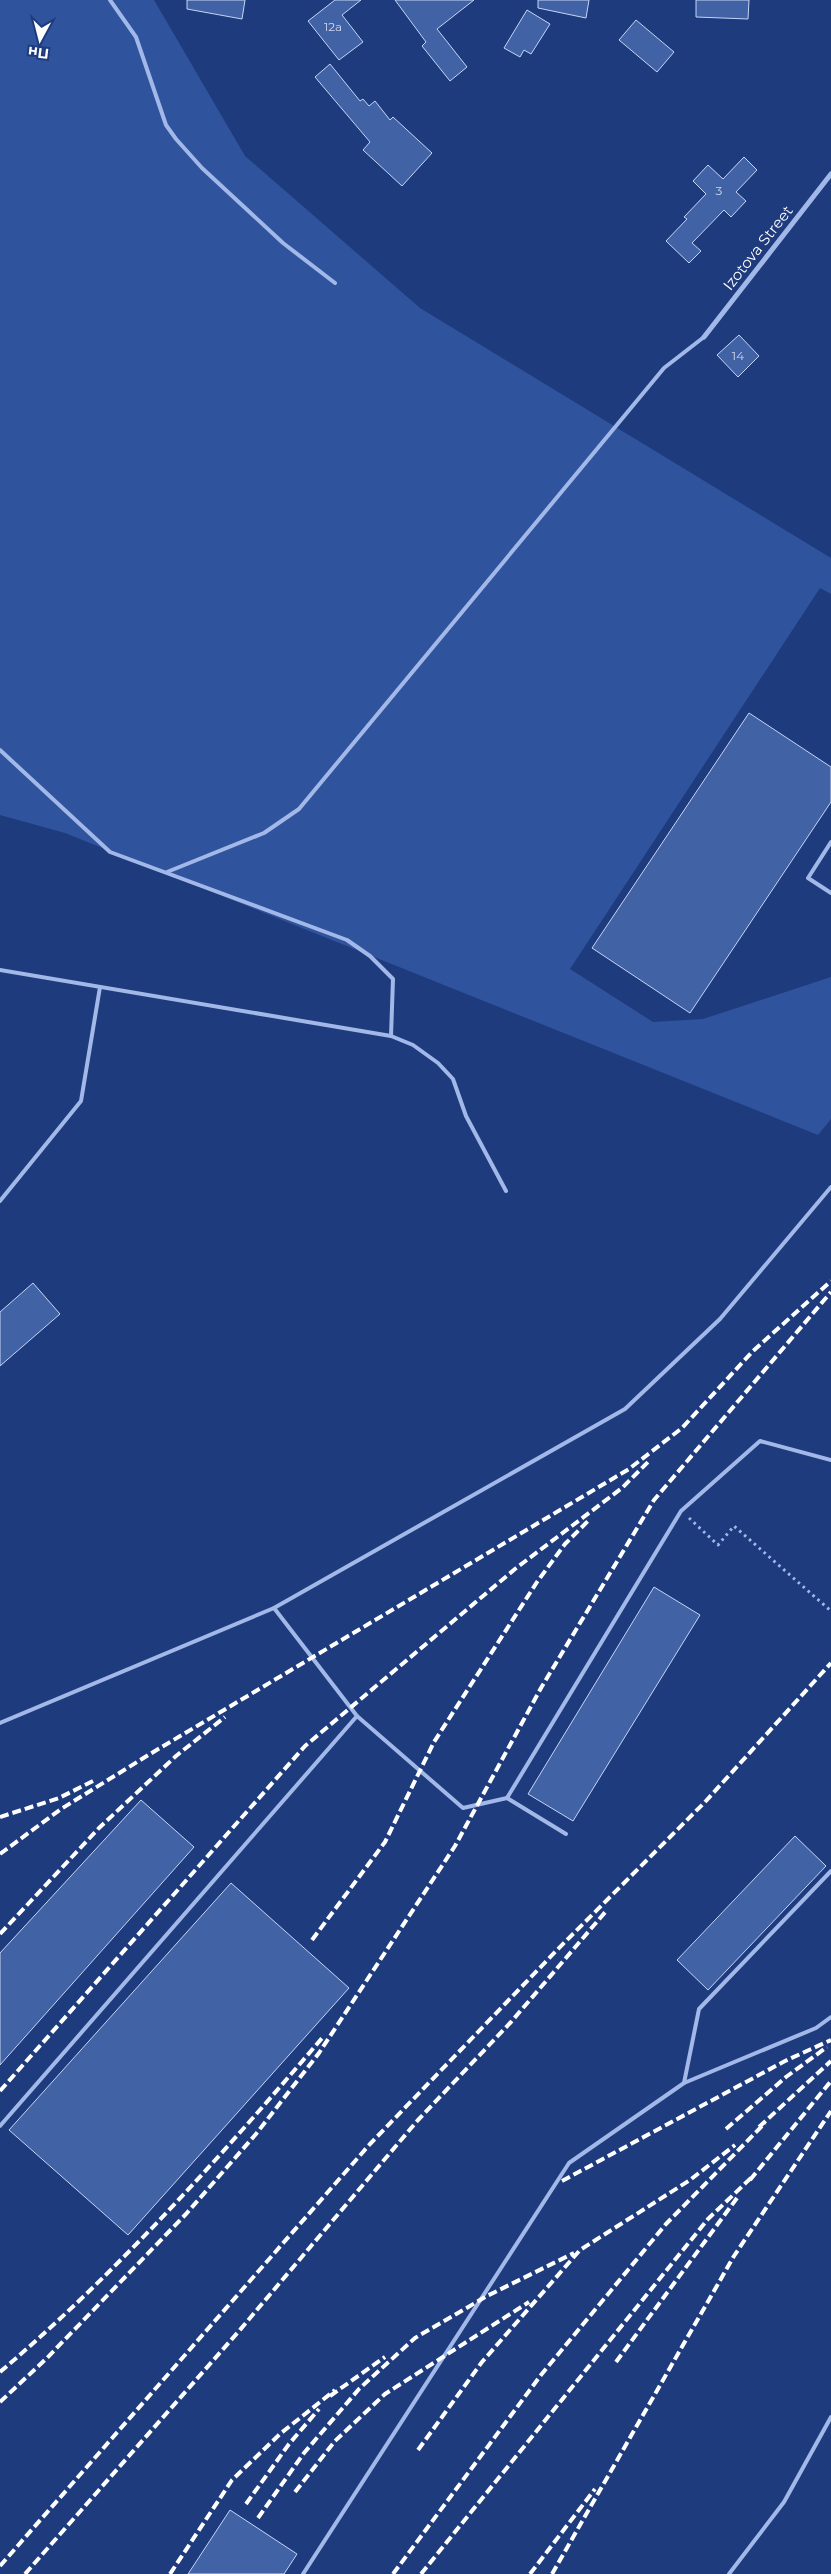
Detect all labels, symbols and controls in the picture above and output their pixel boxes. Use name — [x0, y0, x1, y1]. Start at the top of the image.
north arrow — [15, 15, 65, 65]
house number: 12а — [324, 19, 342, 34]
text: Пн — [27, 43, 50, 63]
house number: 3 — [716, 183, 723, 198]
street label: Izotova Street — [719, 201, 797, 294]
house number: 14 — [732, 348, 744, 363]

